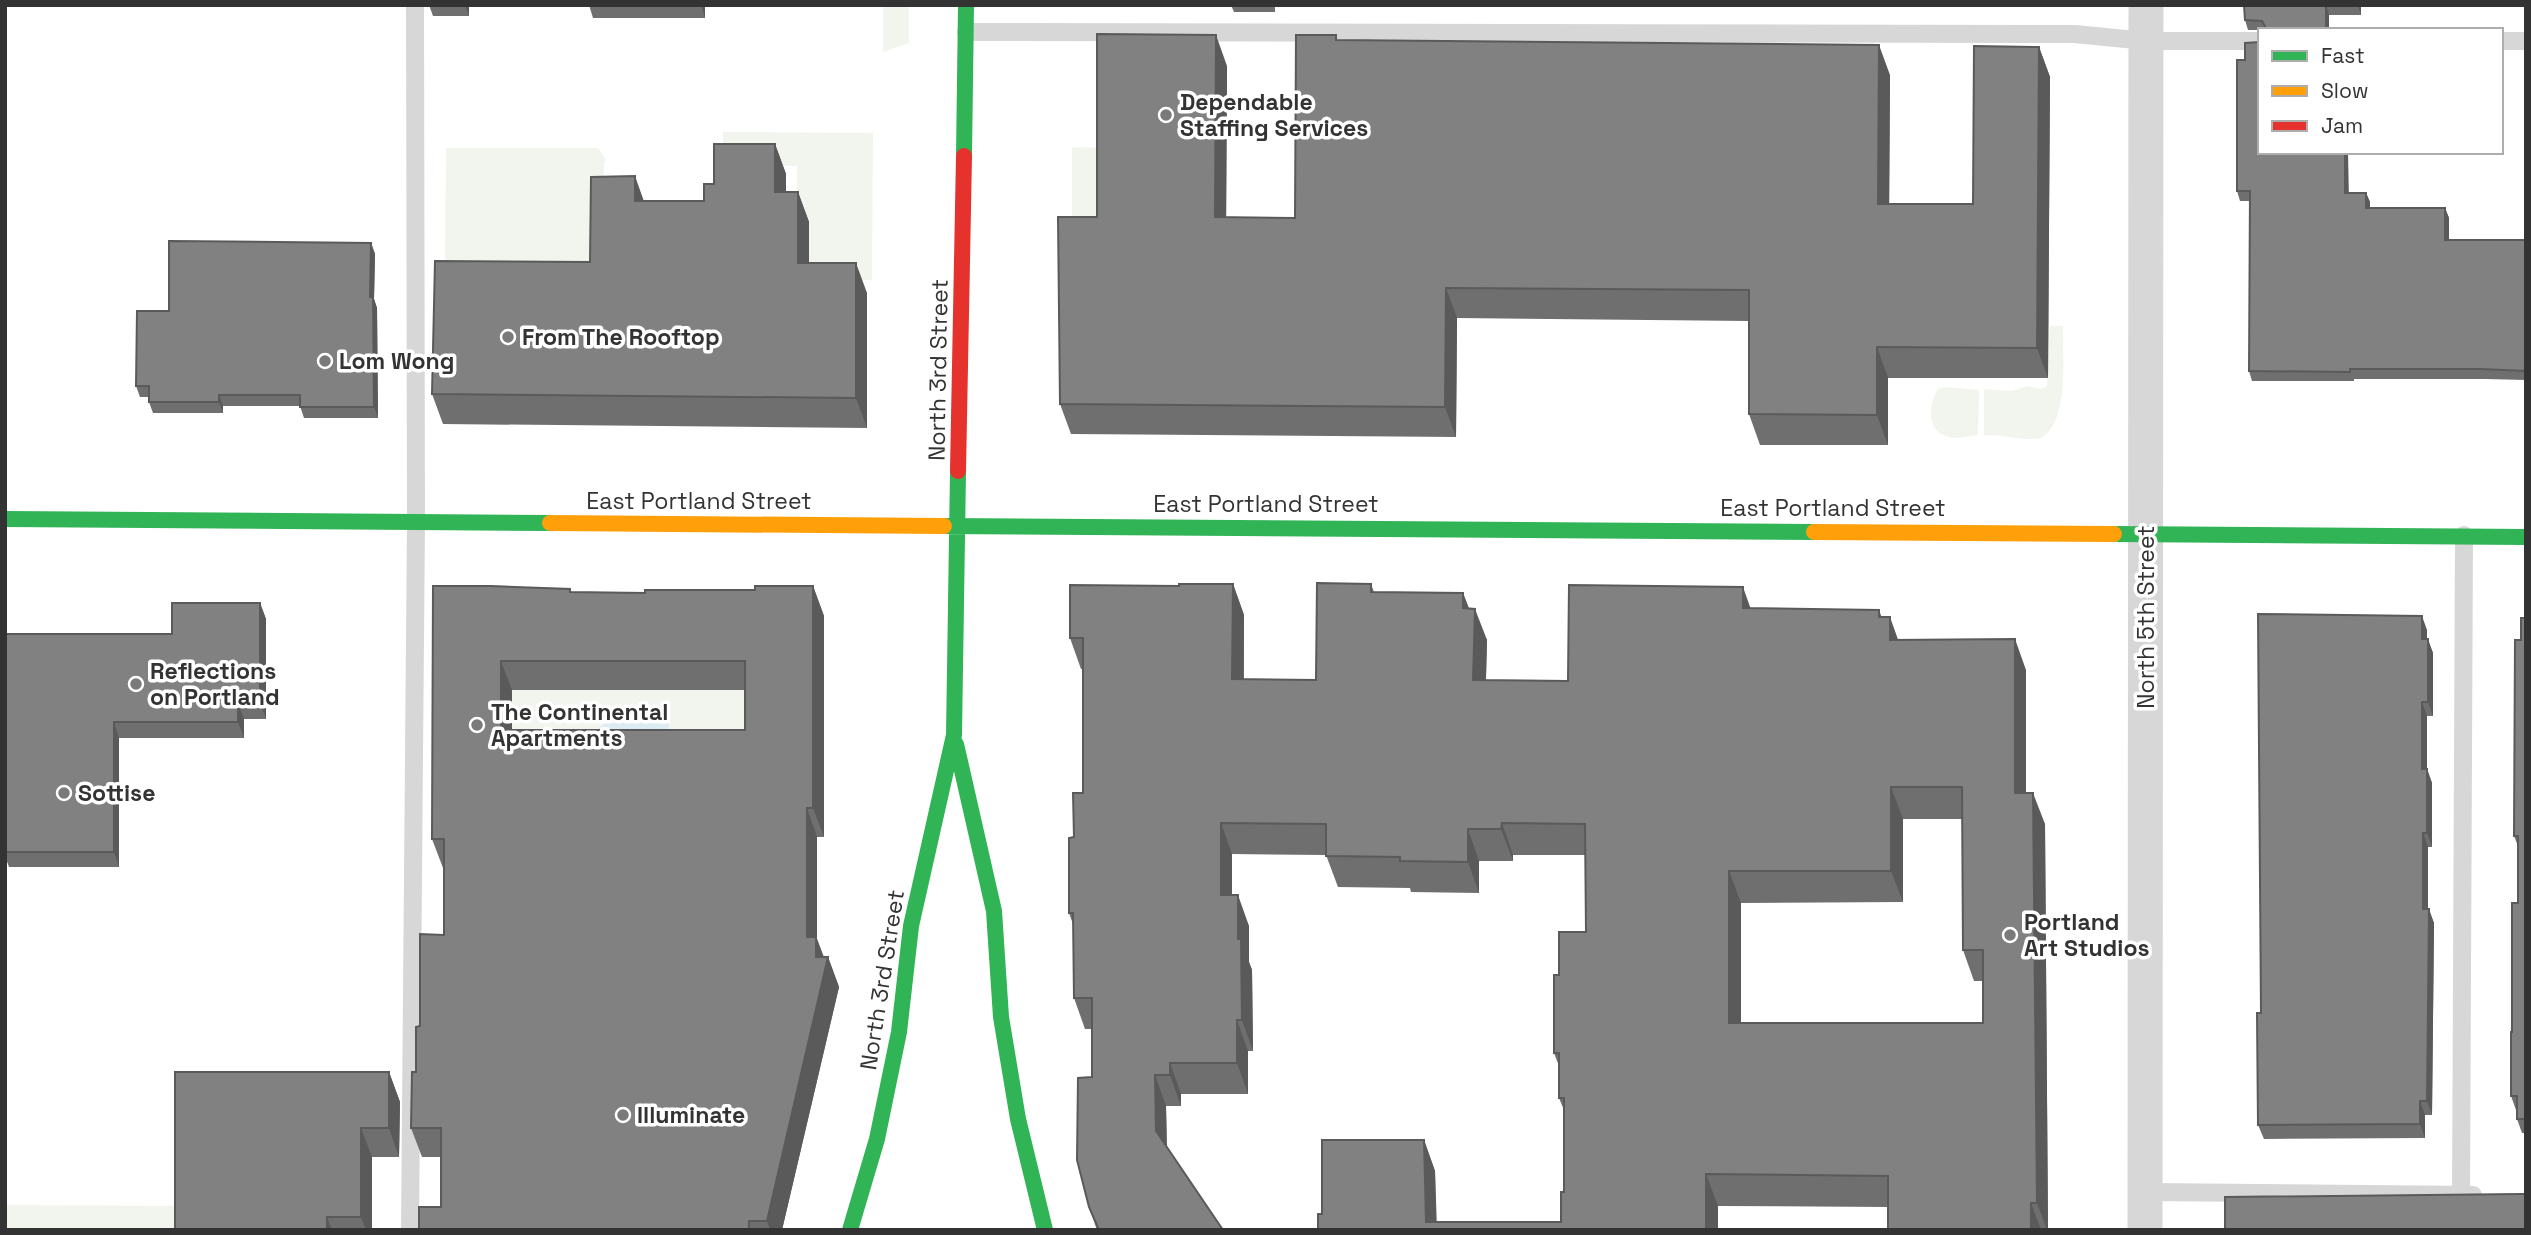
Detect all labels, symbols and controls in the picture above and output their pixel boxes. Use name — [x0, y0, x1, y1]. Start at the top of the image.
legend — [2258, 28, 2503, 154]
text: Fast — [2321, 42, 2365, 69]
text: Slow — [2321, 77, 2369, 104]
place label: Dependable Staffing Services — [1180, 87, 1368, 143]
marker: Dependable Staffing Services — [1158, 107, 1174, 123]
text: Jam — [2321, 112, 2363, 139]
street label: North 3rd Street — [921, 279, 955, 461]
place label: From The Rooftop — [522, 322, 720, 352]
marker: From The Rooftop — [500, 329, 516, 345]
place label: Lom Wong — [339, 346, 454, 376]
marker: Lom Wong — [317, 353, 333, 369]
street label: East Portland Street — [586, 486, 812, 516]
street label: East Portland Street — [1153, 489, 1379, 519]
street label: East Portland Street — [1720, 493, 1946, 523]
street label: North 5th Street — [2131, 525, 2161, 709]
place label: Reflections on Portland — [150, 656, 280, 712]
marker: Reflections on Portland — [128, 676, 144, 692]
place label: The Continental Apartments — [491, 697, 668, 753]
marker: The Continental Apartments — [469, 717, 485, 733]
place label: Sottise — [78, 778, 155, 808]
marker: Sottise — [56, 785, 72, 801]
street label: North 3rd Street — [853, 888, 911, 1072]
place label: Portland Art Studios — [2024, 907, 2150, 963]
marker: Portland Art Studios — [2002, 927, 2018, 943]
place label: Illuminate — [637, 1100, 745, 1130]
marker: Illuminate — [615, 1107, 631, 1123]

